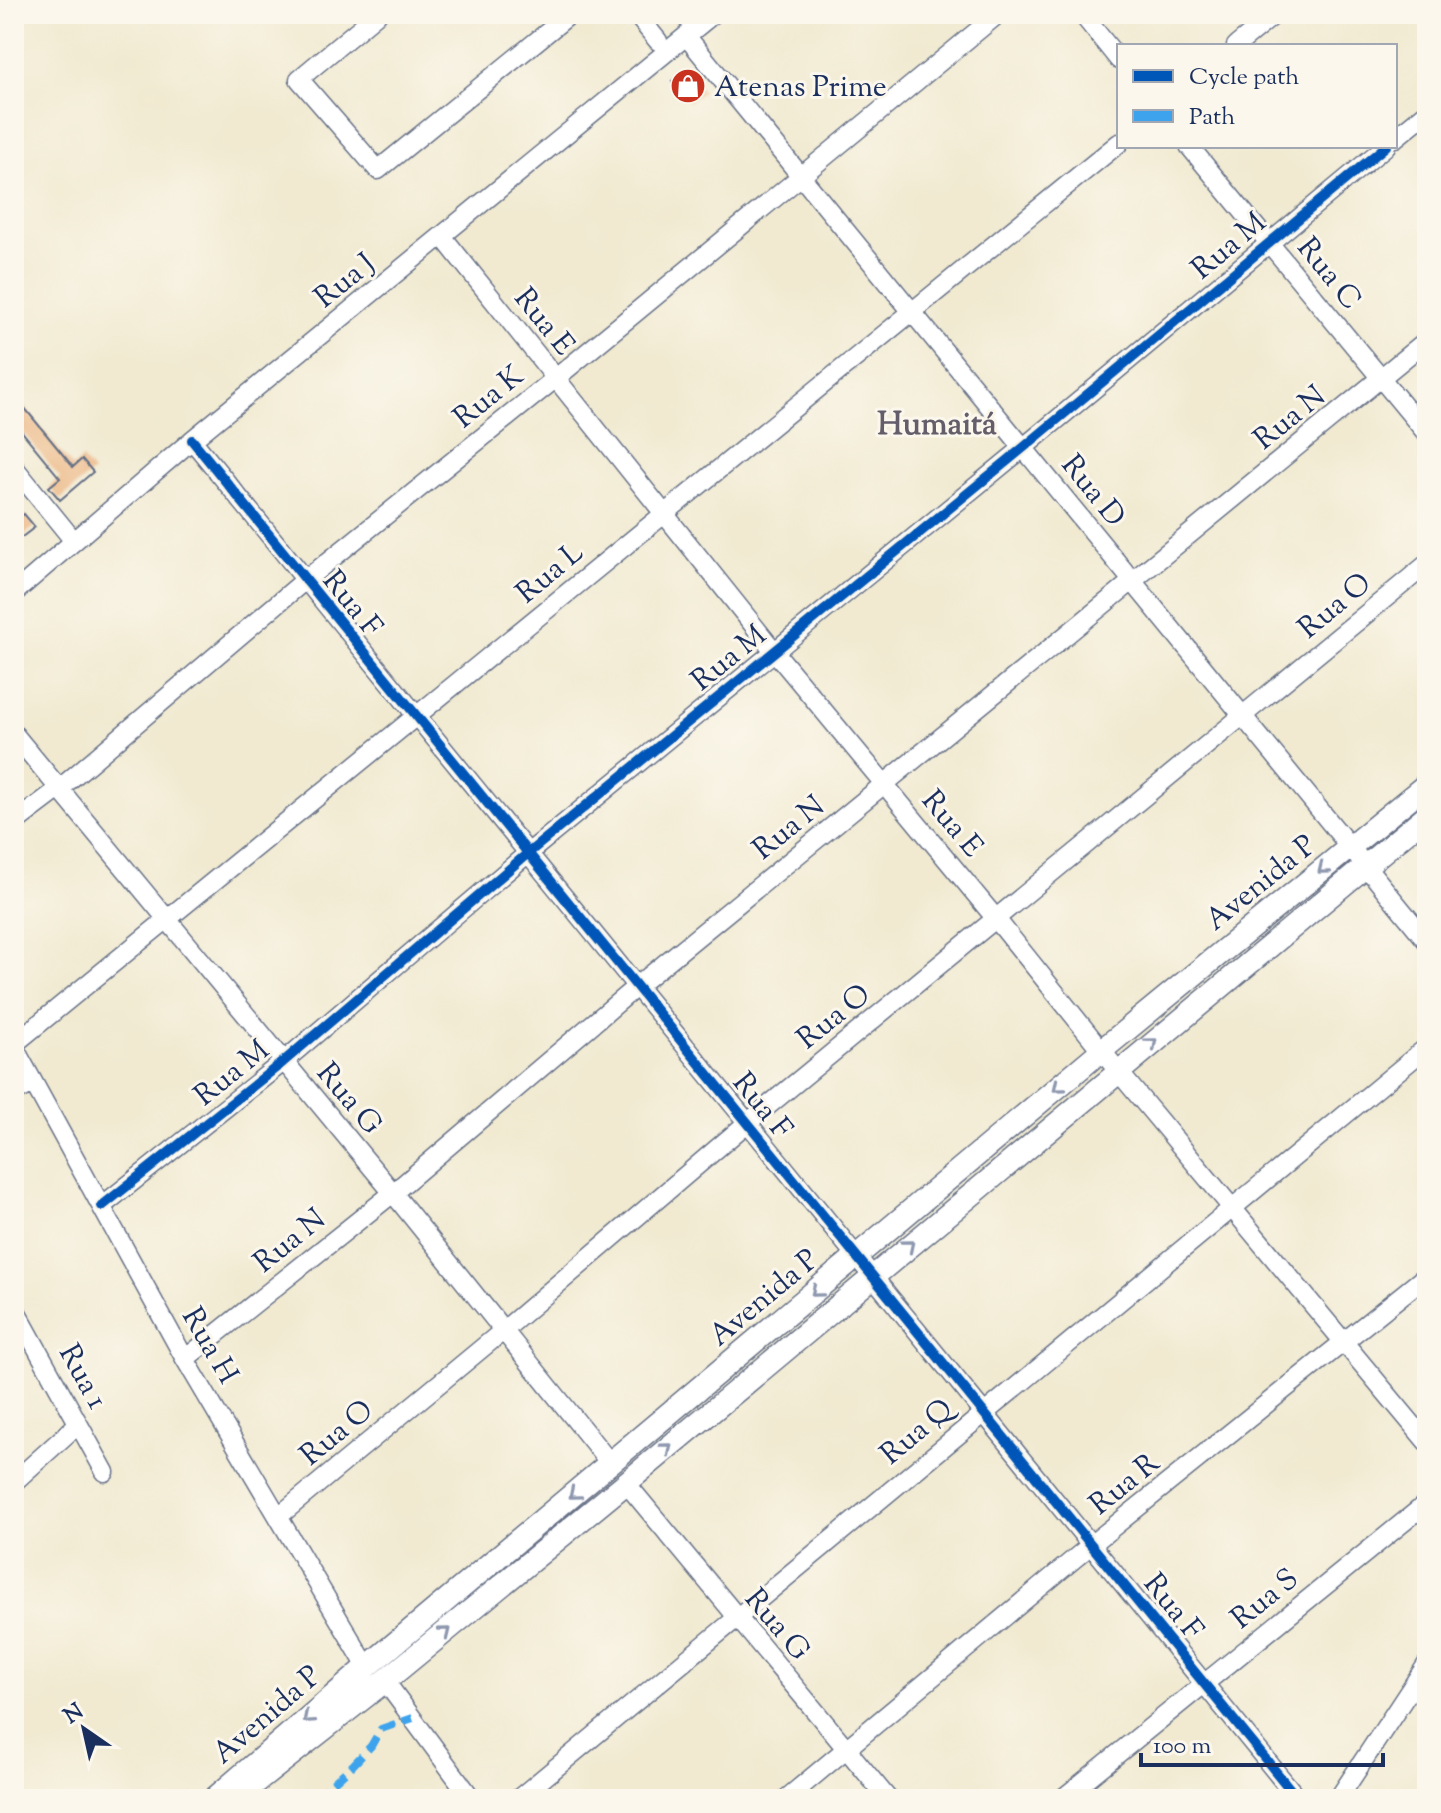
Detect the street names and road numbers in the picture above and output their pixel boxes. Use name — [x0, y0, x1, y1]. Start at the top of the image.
street label: Rua M — [1183, 203, 1276, 291]
street label: Rua C — [1285, 229, 1371, 320]
street label: Rua J — [306, 244, 385, 320]
street label: Rua E — [502, 279, 584, 366]
street label: Rua K — [445, 356, 534, 440]
street label: Rua N — [1245, 376, 1336, 461]
street label: Rua D — [1050, 446, 1135, 537]
street label: Rua L — [508, 533, 594, 615]
street label: Rua F — [311, 562, 392, 647]
street label: Rua O — [1290, 564, 1382, 650]
street label: Rua M — [683, 615, 776, 703]
street label: Rua E — [910, 782, 992, 868]
street label: Rua N — [744, 786, 835, 871]
street label: Avenida P — [1197, 826, 1326, 942]
street label: Rua O — [788, 975, 881, 1061]
street label: Rua M — [186, 1030, 279, 1118]
street label: Rua G — [305, 1054, 391, 1145]
street label: Rua F — [721, 1064, 802, 1149]
street label: Rua N — [245, 1199, 336, 1284]
street label: Avenida P — [700, 1240, 829, 1358]
street label: Rua H — [170, 1300, 248, 1393]
street label: Rua 1 — [46, 1337, 117, 1418]
street label: Rua Q — [872, 1387, 966, 1476]
street label: Rua O — [292, 1391, 384, 1477]
street label: Rua R — [1081, 1443, 1170, 1527]
street label: Rua S — [1222, 1559, 1309, 1641]
street label: Rua F — [1132, 1565, 1213, 1650]
street label: Rua G — [733, 1580, 819, 1671]
street label: Avenida P — [204, 1656, 332, 1775]

